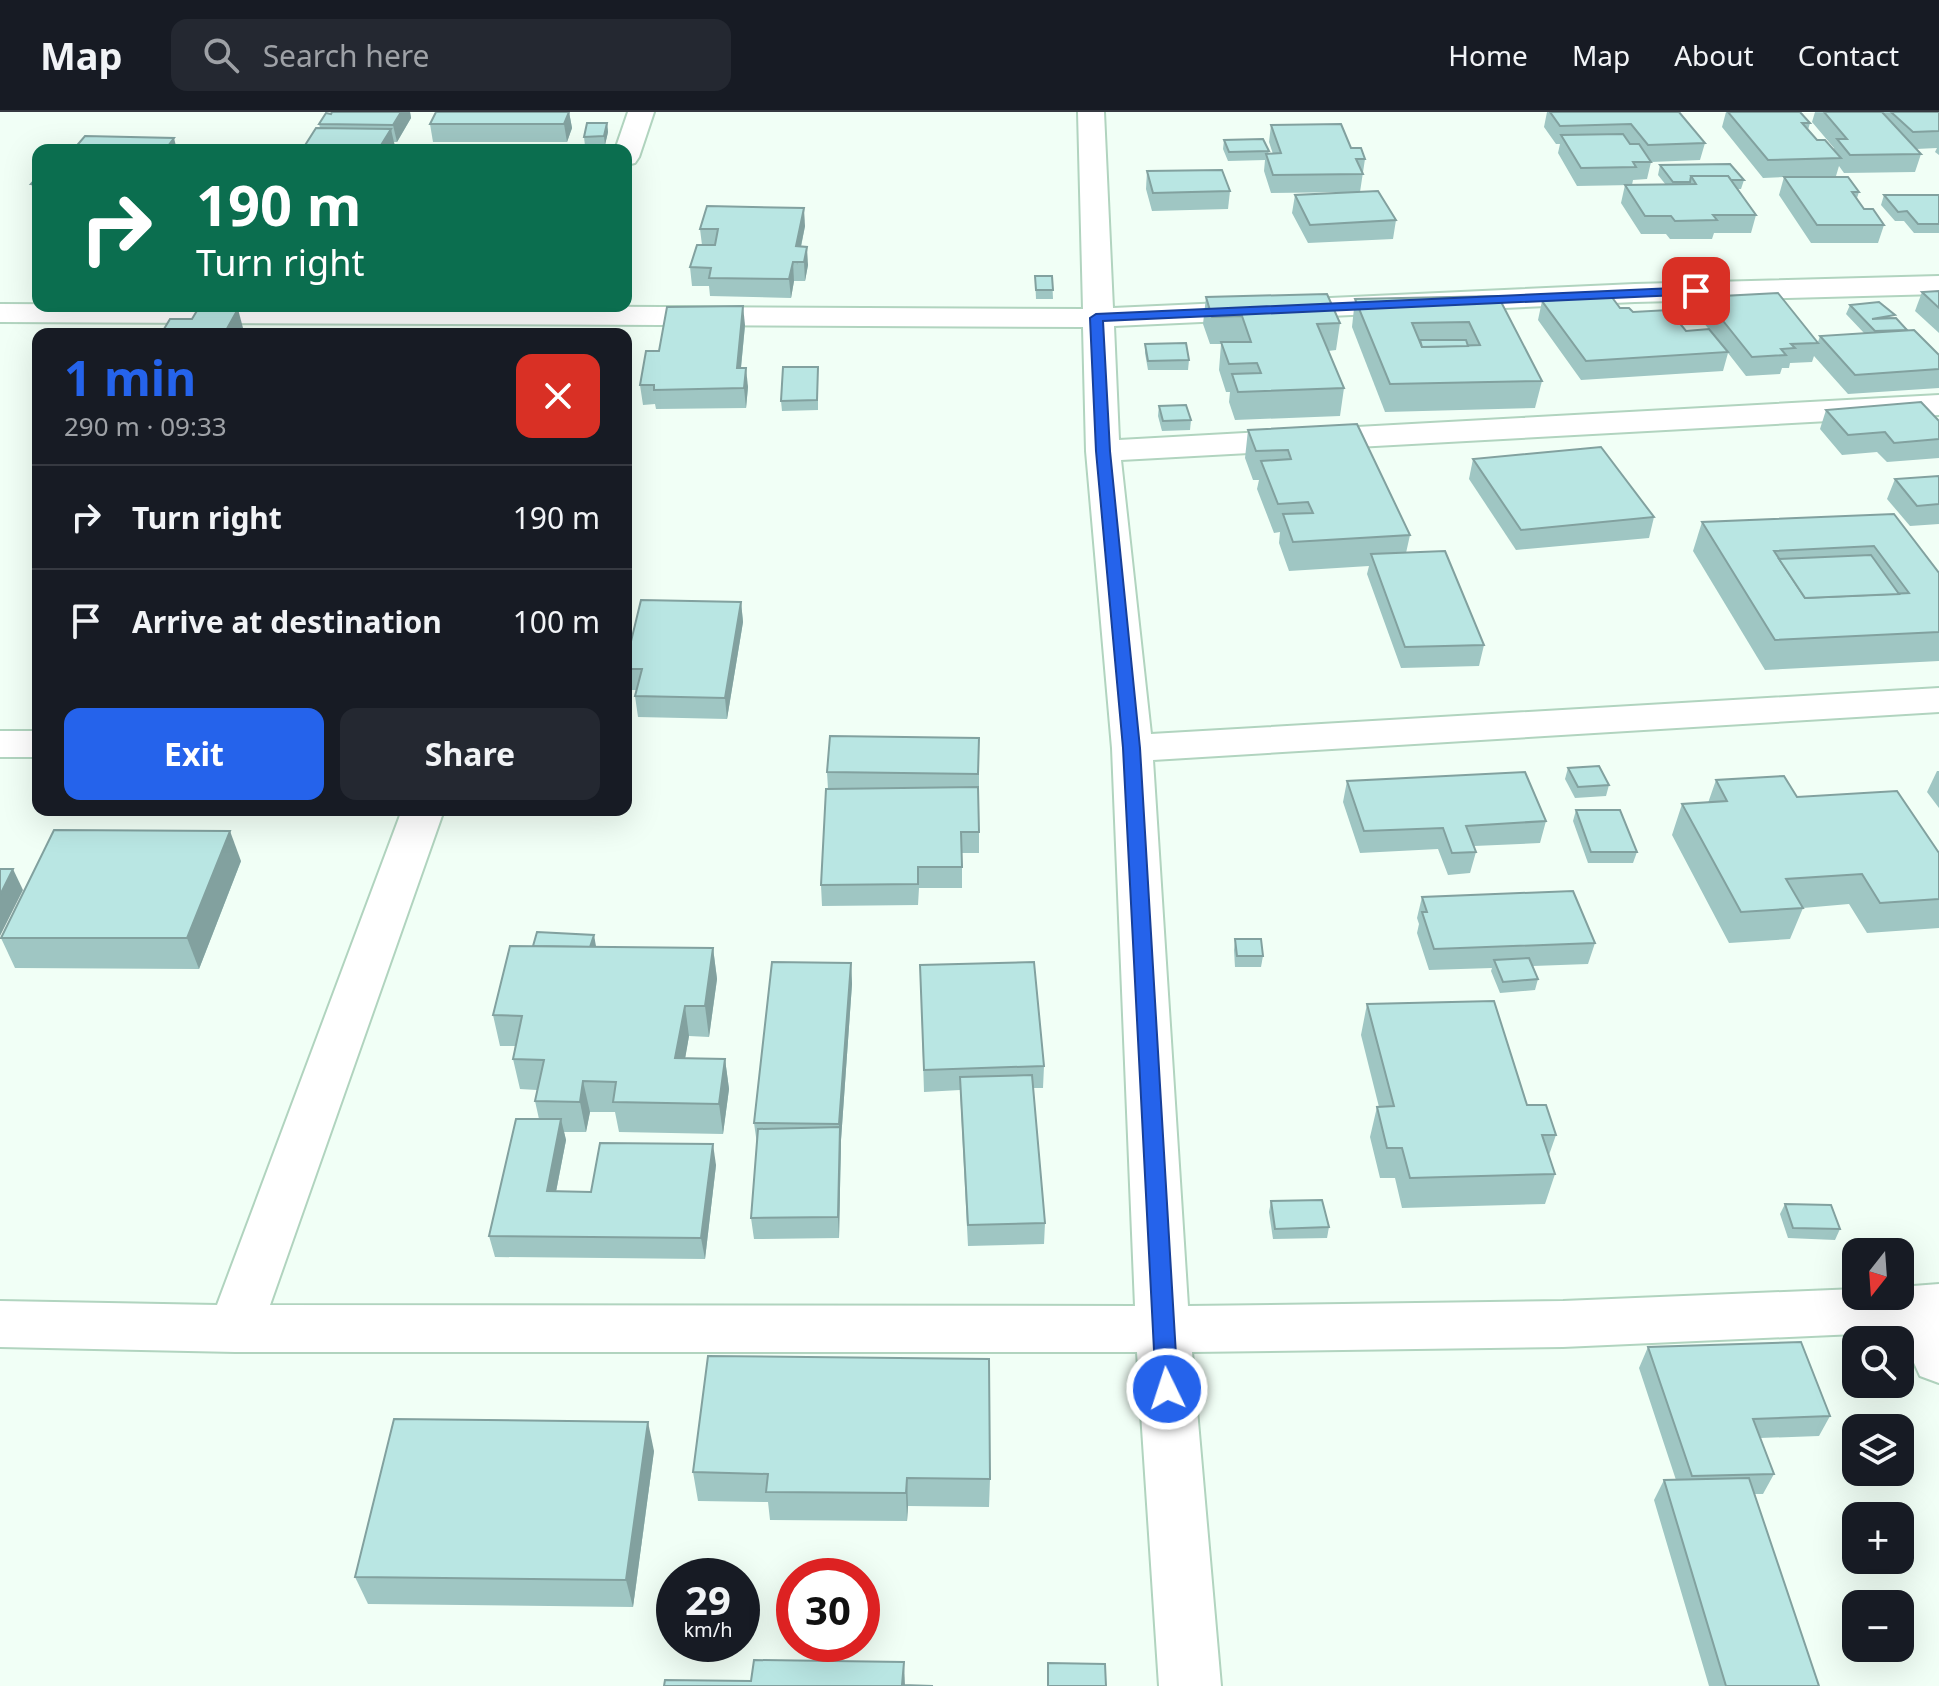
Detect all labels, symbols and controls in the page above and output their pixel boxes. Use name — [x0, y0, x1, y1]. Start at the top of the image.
search box — [171, 19, 731, 91]
text: Map — [40, 29, 123, 81]
icon: search — [199, 33, 243, 77]
text: Search here — [263, 35, 430, 76]
text: Home — [1448, 36, 1528, 74]
text: Map — [1572, 36, 1630, 74]
text: About — [1674, 36, 1754, 74]
text: Contact — [1798, 36, 1899, 74]
text: 190 m — [196, 166, 361, 242]
icon: right — [64, 176, 168, 280]
text: Turn right — [196, 238, 364, 287]
pin — [1662, 257, 1730, 325]
icon: arrive — [1674, 269, 1718, 313]
text: 1 min — [64, 345, 196, 410]
button: close — [516, 354, 600, 438]
text: 290 m · 09:33 — [64, 408, 227, 444]
icon: right — [64, 495, 108, 539]
text: Turn right — [132, 497, 282, 538]
text: 190 m — [513, 497, 600, 538]
icon: arrive — [64, 599, 108, 643]
text: Arrive at destination — [132, 601, 442, 642]
text: 100 m — [513, 601, 600, 642]
button: Exit — [64, 708, 324, 800]
button: Share — [340, 708, 600, 800]
north arrow — [1842, 1238, 1914, 1310]
map controls — [1842, 1238, 1914, 1662]
button: search — [1842, 1326, 1914, 1398]
position arrow — [1125, 1347, 1209, 1431]
button: layers — [1842, 1414, 1914, 1486]
button: + — [1842, 1502, 1914, 1574]
speed limit sign: 30 — [776, 1558, 880, 1662]
text: 29 — [685, 1572, 731, 1627]
button: − — [1842, 1590, 1914, 1662]
text: km/h — [683, 1616, 733, 1643]

